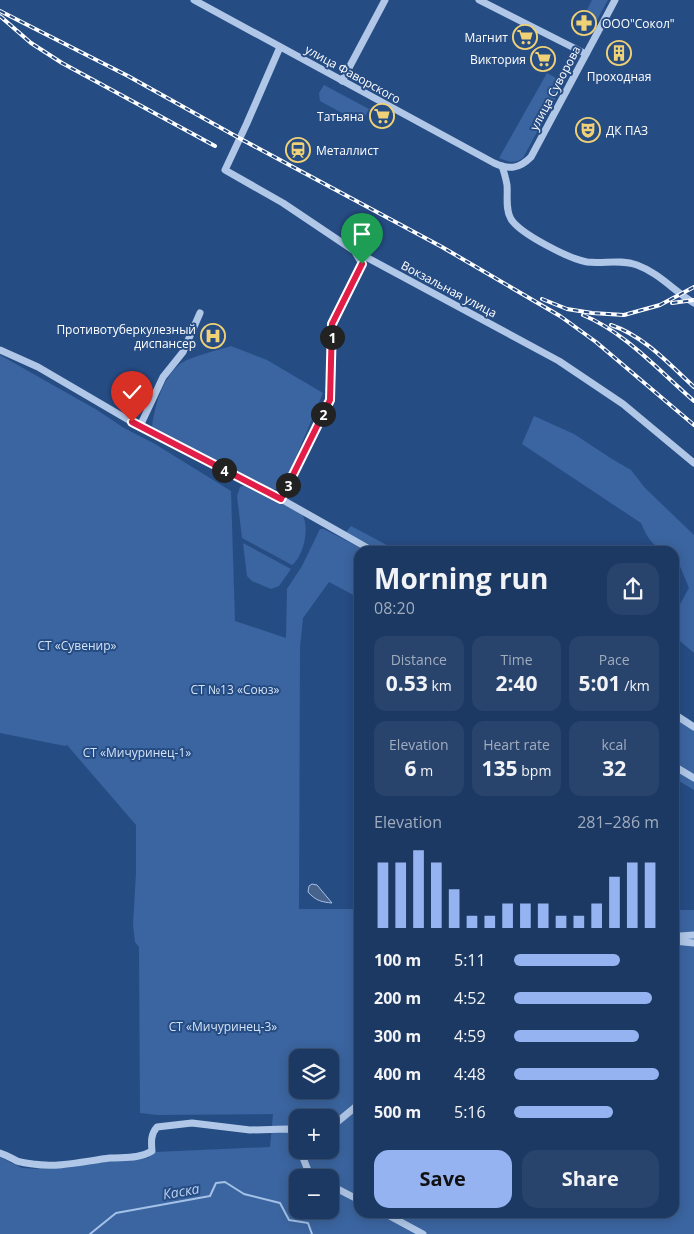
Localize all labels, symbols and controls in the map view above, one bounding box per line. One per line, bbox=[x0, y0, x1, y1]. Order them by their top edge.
pharmacy icon: ООО"Сокол" bbox=[571, 10, 597, 36]
place label: ООО"Сокол" bbox=[602, 15, 675, 32]
supermarket icon: Магнит bbox=[512, 24, 538, 50]
place label: Магнит bbox=[464, 29, 508, 46]
building icon: Проходная bbox=[606, 40, 632, 66]
street label: улица Фаворского bbox=[302, 41, 404, 107]
street label: улица Суворова bbox=[526, 43, 584, 133]
supermarket icon: Виктория bbox=[530, 46, 556, 72]
place label: Виктория bbox=[470, 51, 526, 68]
place label: Проходная bbox=[587, 68, 651, 85]
supermarket icon: Татьяна bbox=[369, 103, 395, 129]
place label: Татьяна bbox=[317, 108, 364, 125]
theatre icon: ДК ПАЗ bbox=[575, 117, 601, 143]
place label: ДК ПАЗ bbox=[606, 122, 648, 139]
station icon: Металлист bbox=[285, 137, 311, 163]
place label: Металлист bbox=[316, 142, 379, 159]
pin bbox=[341, 213, 383, 264]
icon: arrive bbox=[348, 220, 376, 248]
street label: Вокзальная улица bbox=[398, 257, 500, 321]
place label: Противотуберкулезный диспансер bbox=[56, 321, 196, 352]
hospital icon: Противотуберкулезный диспансер bbox=[200, 323, 226, 349]
pin: 1 bbox=[320, 324, 344, 350]
text: 1 bbox=[328, 328, 337, 347]
pin bbox=[111, 371, 153, 422]
icon: check bbox=[118, 378, 146, 406]
pin: 2 bbox=[310, 402, 336, 426]
text: 2 bbox=[319, 405, 328, 424]
pin: 4 bbox=[212, 458, 236, 482]
text: 4 bbox=[220, 461, 229, 480]
pin: 3 bbox=[276, 472, 300, 498]
text: 3 bbox=[284, 476, 293, 495]
text: Morning run bbox=[374, 559, 548, 597]
button: share bbox=[607, 563, 659, 615]
text: 08:20 bbox=[374, 597, 415, 619]
park label: СТ «Сувенир» bbox=[38, 637, 117, 654]
text: Distance bbox=[391, 650, 447, 669]
text: Time bbox=[500, 650, 533, 669]
text: Pace bbox=[599, 650, 630, 669]
text: 0.53 bbox=[386, 669, 428, 697]
text: 2:40 bbox=[495, 669, 538, 697]
text: 5:01 bbox=[579, 669, 621, 697]
text: km bbox=[428, 676, 452, 695]
text: /km bbox=[621, 676, 650, 695]
park label: СТ №13 «Союз» bbox=[191, 681, 279, 698]
text: Elevation bbox=[389, 735, 449, 754]
text: Heart rate bbox=[483, 735, 550, 754]
text: kcal bbox=[601, 735, 627, 754]
park label: СТ «Мичуринец-1» bbox=[83, 744, 191, 761]
text: 6 bbox=[405, 754, 417, 782]
text: 135 bbox=[482, 754, 518, 782]
text: 32 bbox=[602, 754, 626, 782]
text: m bbox=[417, 761, 433, 780]
text: bpm bbox=[518, 761, 551, 780]
text: Elevation bbox=[374, 811, 442, 833]
text: 281–286 m bbox=[577, 811, 659, 833]
text: 100 m bbox=[374, 949, 421, 971]
text: 5:11 bbox=[454, 949, 486, 971]
text: 200 m bbox=[374, 987, 421, 1009]
text: 4:52 bbox=[454, 987, 486, 1009]
park label: СТ «Мичуринец-3» bbox=[169, 1018, 277, 1035]
text: 300 m bbox=[374, 1025, 421, 1047]
text: 4:59 bbox=[454, 1025, 486, 1047]
map controls bbox=[289, 1049, 339, 1219]
button: layers bbox=[289, 1049, 339, 1099]
text: 400 m bbox=[374, 1063, 421, 1085]
text: 4:48 bbox=[454, 1063, 486, 1085]
text: 500 m bbox=[374, 1101, 421, 1123]
text: 5:16 bbox=[454, 1101, 486, 1123]
button: + bbox=[289, 1109, 339, 1159]
button: Save bbox=[374, 1150, 512, 1208]
button: Share bbox=[522, 1150, 659, 1208]
button: − bbox=[289, 1169, 339, 1219]
water label: Каска bbox=[161, 1178, 201, 1204]

